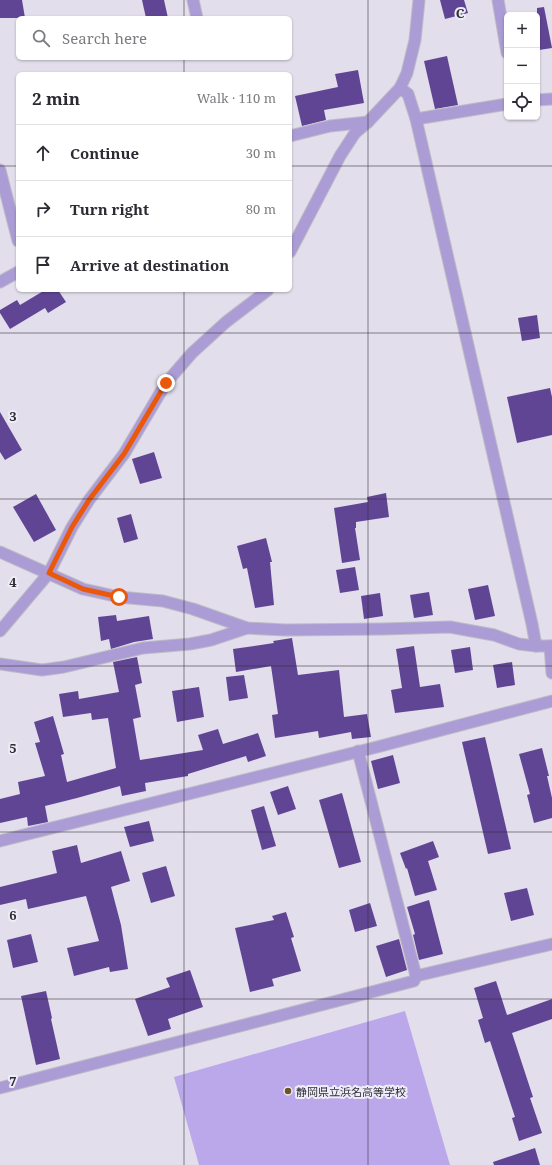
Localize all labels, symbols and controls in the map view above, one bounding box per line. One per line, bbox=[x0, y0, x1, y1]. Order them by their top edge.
text: C bbox=[456, 4, 465, 22]
map controls bbox=[504, 12, 540, 120]
button: + bbox=[504, 12, 540, 48]
search box bbox=[16, 16, 292, 60]
icon: search bbox=[30, 27, 52, 49]
text: Search here bbox=[62, 28, 147, 48]
button: − bbox=[504, 48, 540, 84]
button: locate bbox=[504, 84, 540, 120]
text: 2 min bbox=[32, 87, 80, 110]
text: Walk · 110 m bbox=[197, 89, 276, 107]
icon: ahead bbox=[32, 142, 54, 164]
text: Continue bbox=[70, 143, 139, 163]
text: 30 m bbox=[246, 144, 276, 162]
icon: right bbox=[32, 198, 54, 220]
text: Turn right bbox=[70, 199, 149, 219]
text: 80 m bbox=[246, 200, 276, 218]
icon: arrive bbox=[32, 254, 54, 276]
text: Arrive at destination bbox=[70, 255, 229, 275]
route end bbox=[157, 374, 175, 392]
text: 3 bbox=[9, 407, 17, 425]
text: 4 bbox=[9, 573, 17, 591]
route start bbox=[110, 588, 128, 606]
text: 5 bbox=[9, 739, 17, 757]
text: 6 bbox=[9, 906, 17, 924]
text: 7 bbox=[9, 1072, 17, 1090]
place label: 静岡県立浜名高等学校 bbox=[296, 1084, 406, 1099]
marker: 静岡県立浜名高等学校 bbox=[283, 1086, 293, 1096]

